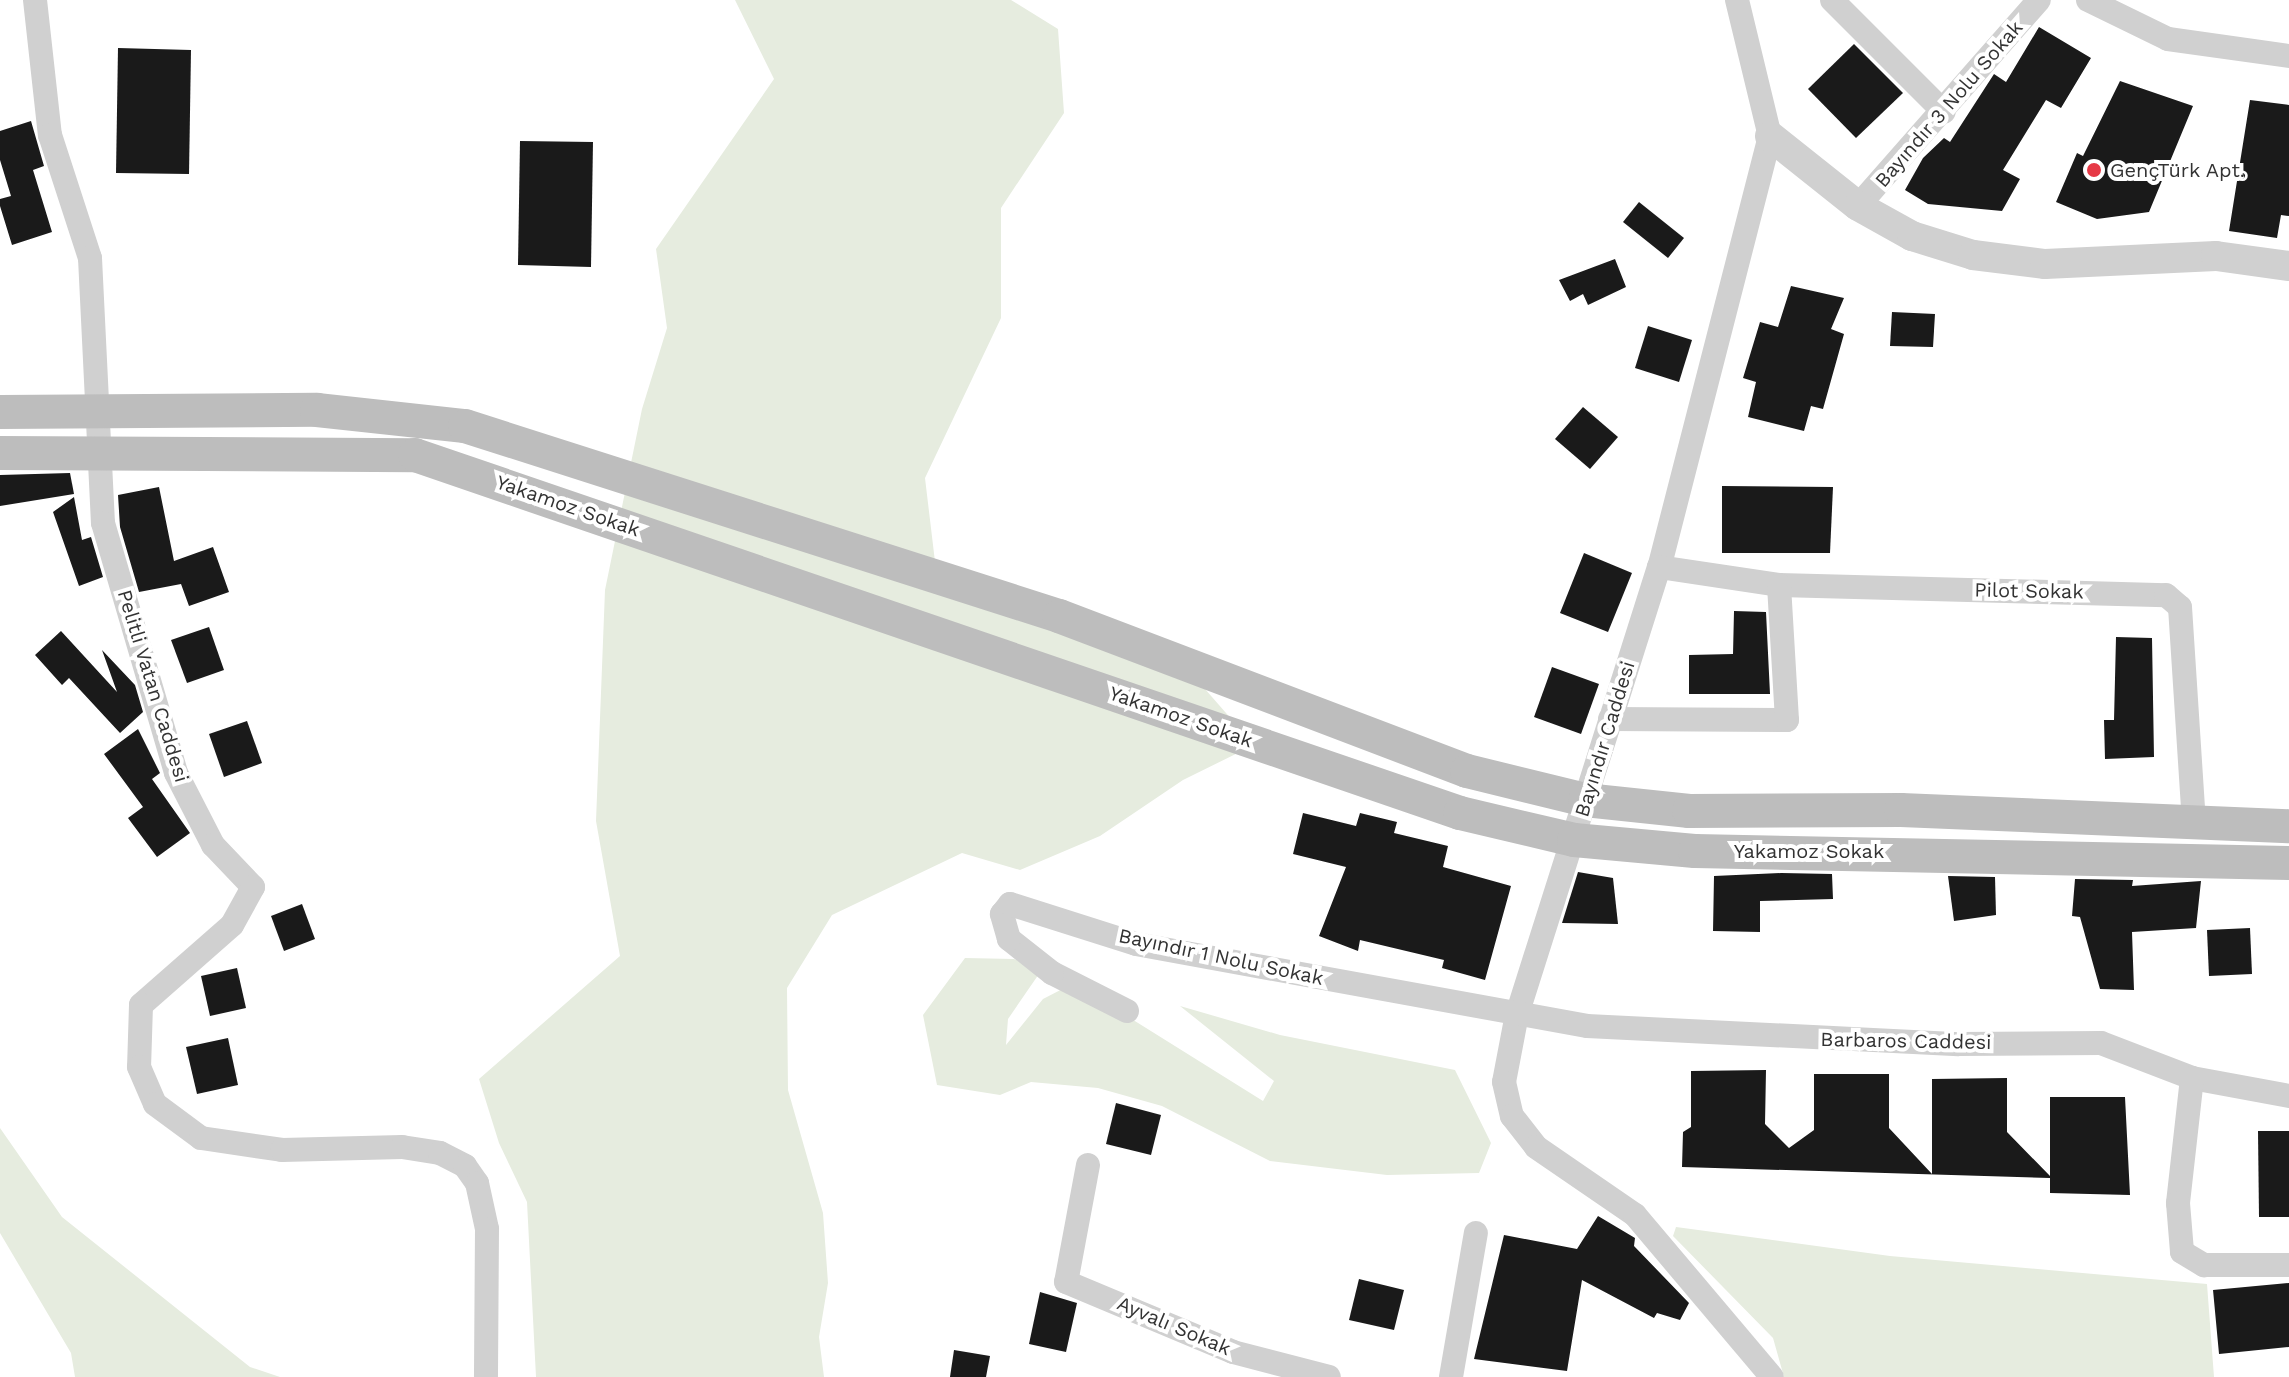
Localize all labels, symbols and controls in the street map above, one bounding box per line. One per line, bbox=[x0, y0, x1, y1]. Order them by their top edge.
street label: Bayındır 3 Nolu Sokak bbox=[1870, 16, 2028, 192]
place label: GençTürk Apt. bbox=[2110, 158, 2246, 182]
marker: GençTürk Apt. bbox=[2085, 161, 2103, 179]
street label: Yakamoz Sokak bbox=[493, 470, 643, 542]
street label: Pilot Sokak bbox=[1974, 578, 2084, 604]
street label: Pelitli Vatan Caddesi bbox=[112, 587, 194, 785]
street label: Bayındır Caddesi bbox=[1570, 658, 1640, 820]
street label: Yakamoz Sokak bbox=[1106, 681, 1256, 753]
street label: Yakamoz Sokak bbox=[1734, 839, 1884, 863]
street label: Bayındır 1 Nolu Sokak bbox=[1116, 923, 1326, 991]
street label: Barbaros Caddesi bbox=[1820, 1028, 1992, 1054]
street label: Ayvalı Sokak bbox=[1114, 1291, 1234, 1361]

